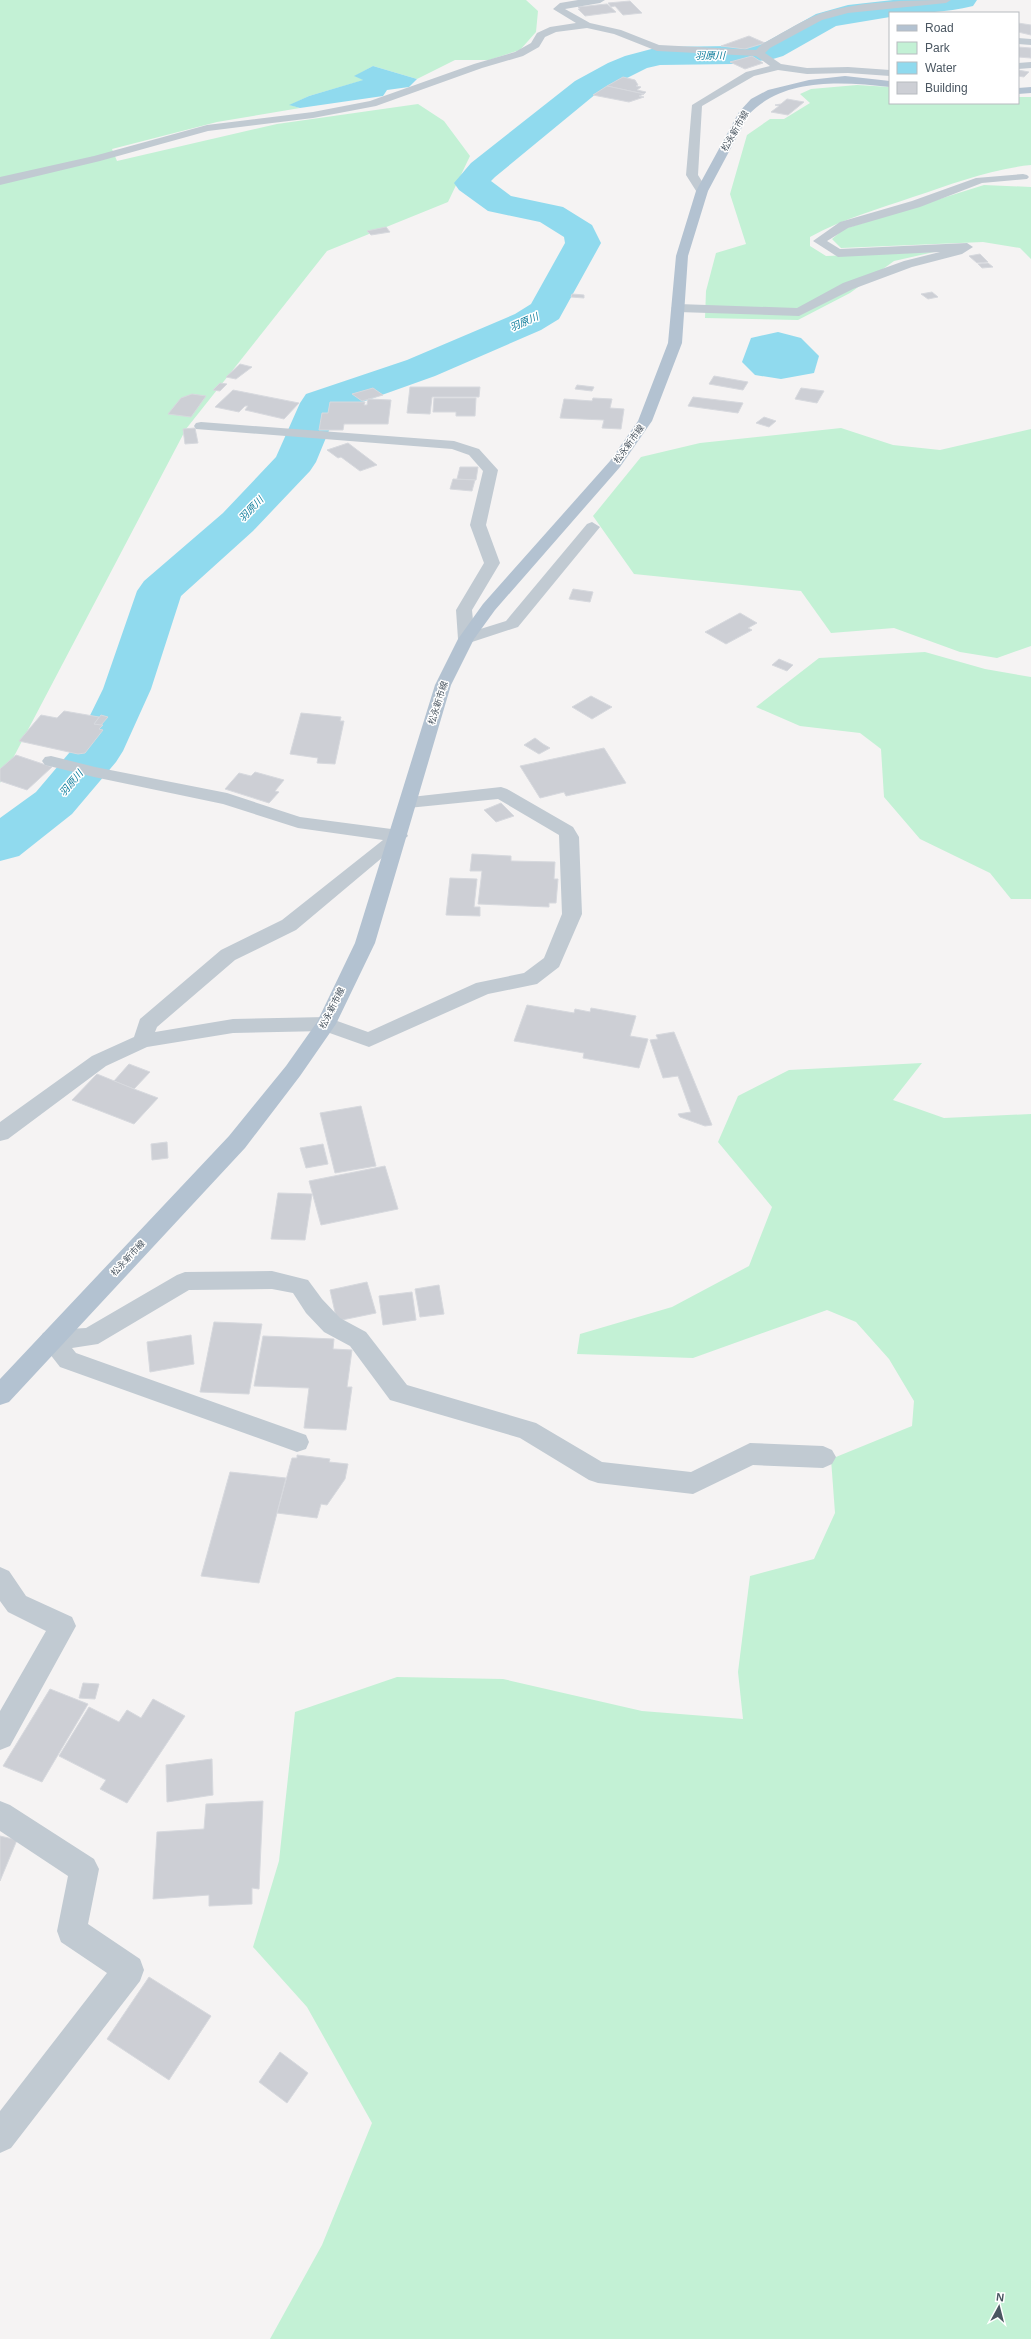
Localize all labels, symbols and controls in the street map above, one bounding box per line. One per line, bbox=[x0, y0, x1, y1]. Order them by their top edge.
legend bbox=[889, 12, 1019, 104]
text: Road bbox=[925, 21, 954, 35]
text: Park bbox=[925, 41, 951, 55]
water label: 羽原川 bbox=[695, 50, 726, 61]
text: Water bbox=[925, 61, 957, 75]
text: Building bbox=[925, 81, 968, 95]
street label: 松永新市線 bbox=[719, 108, 751, 153]
water label: 羽原川 bbox=[508, 310, 541, 333]
street label: 松永新市線 bbox=[612, 422, 647, 465]
water label: 羽原川 bbox=[237, 494, 266, 524]
street label: 松永新市線 bbox=[426, 679, 450, 726]
water label: 羽原川 bbox=[57, 767, 85, 798]
street label: 松永新市線 bbox=[317, 985, 347, 1030]
street label: 松永新市線 bbox=[109, 1237, 148, 1278]
north arrow bbox=[979, 2287, 1019, 2327]
text: N bbox=[996, 2291, 1005, 2304]

